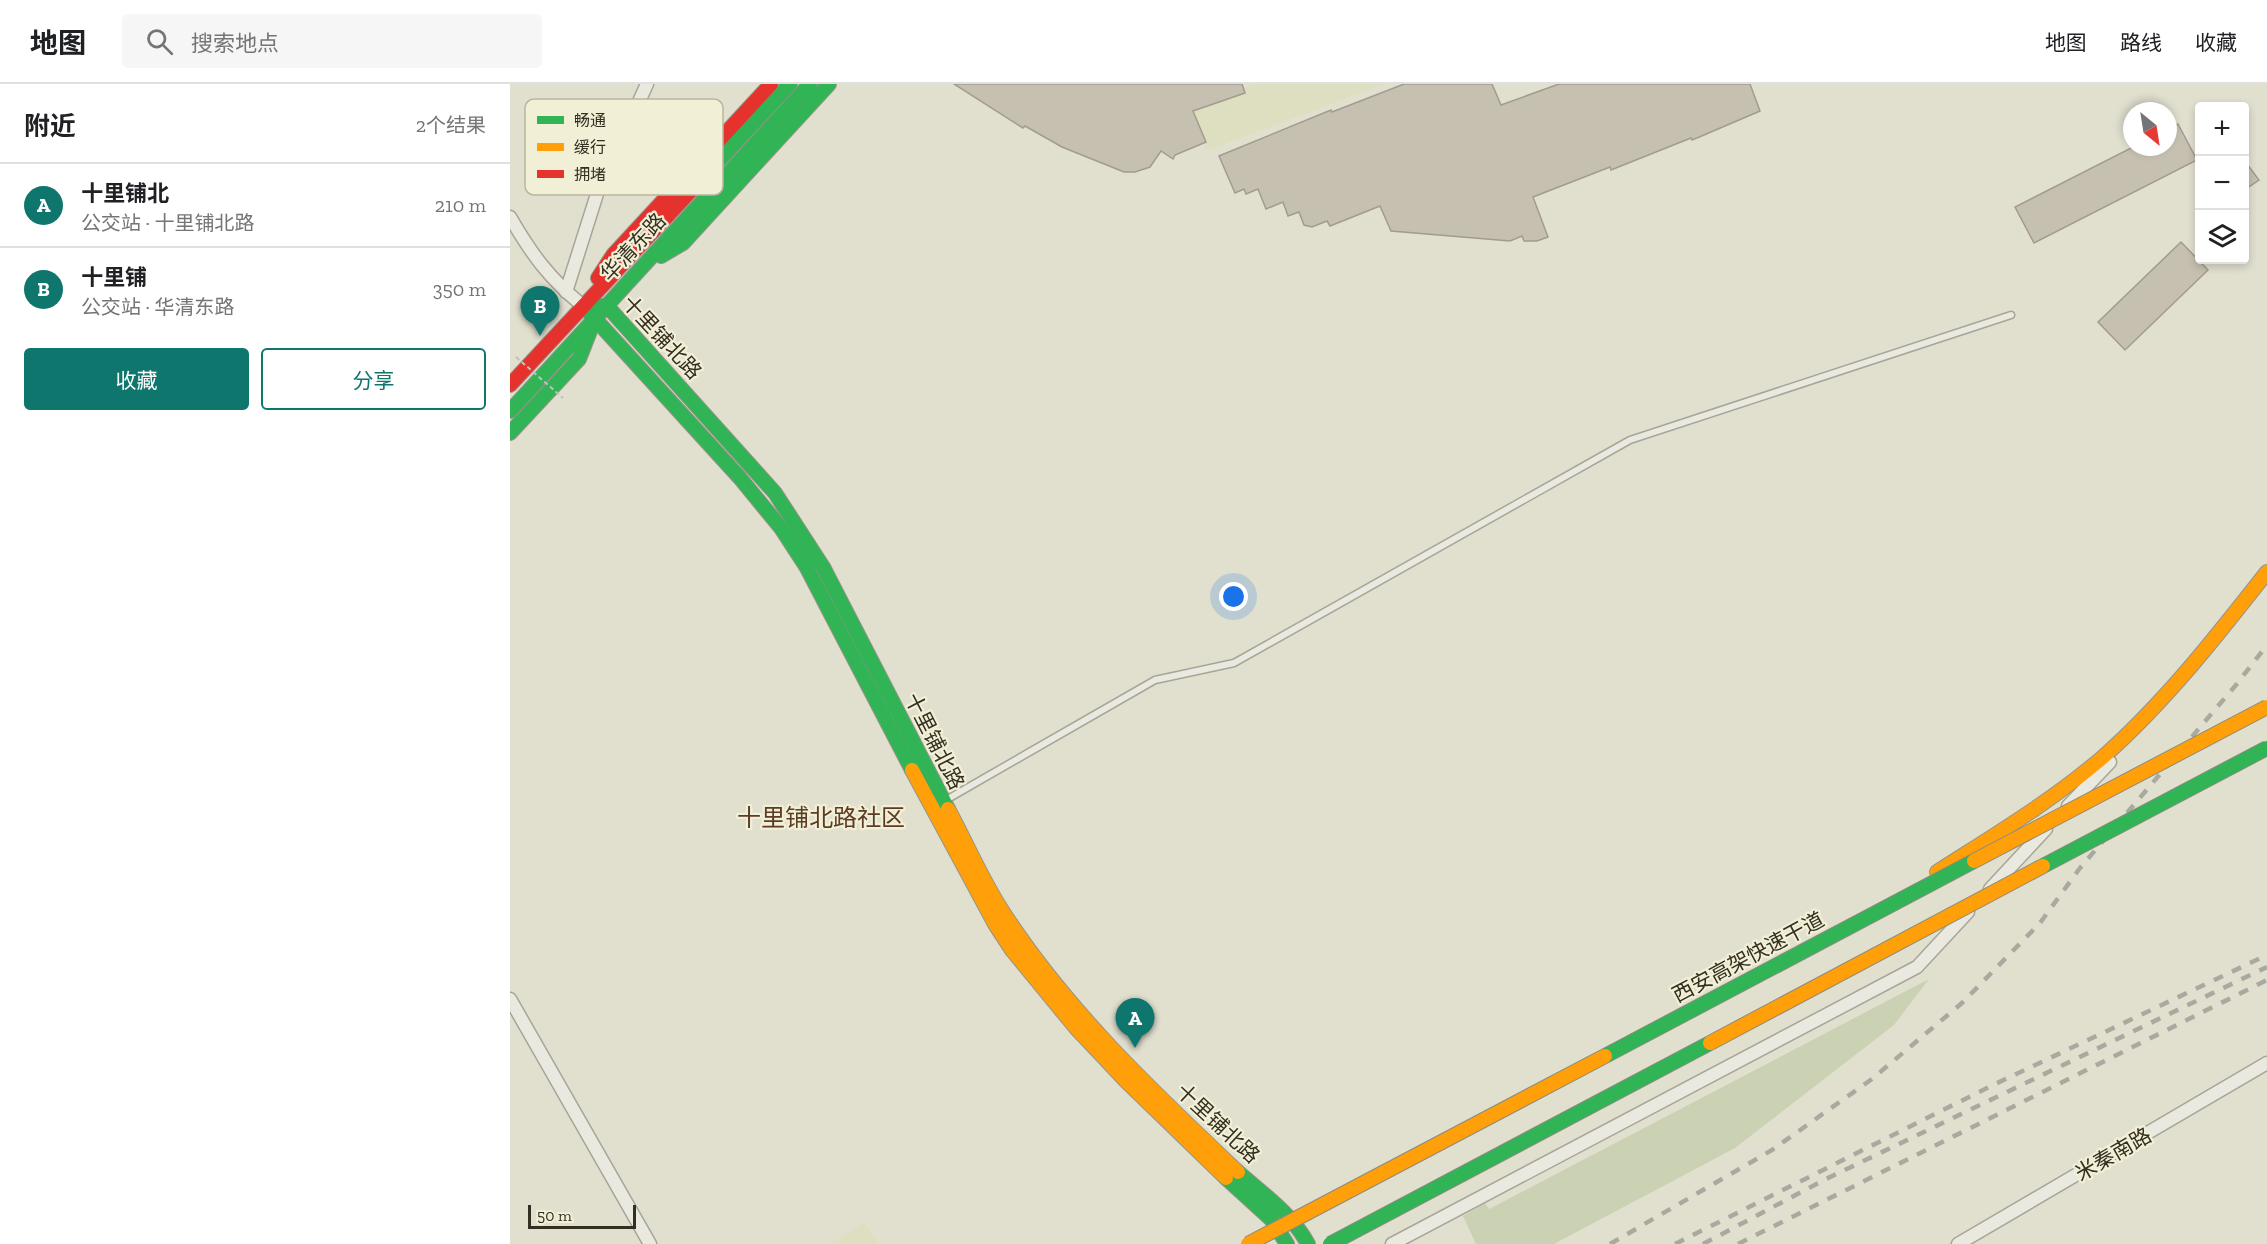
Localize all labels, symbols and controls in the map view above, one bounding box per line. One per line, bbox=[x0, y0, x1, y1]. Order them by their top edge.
search box bbox=[122, 14, 542, 68]
icon: search bbox=[143, 25, 176, 58]
text: 地图 bbox=[30, 27, 86, 60]
text: 搜索地点 bbox=[191, 30, 279, 57]
text: 地图 bbox=[2045, 30, 2087, 55]
text: 路线 bbox=[2120, 30, 2162, 55]
text: 收藏 bbox=[2195, 30, 2237, 55]
legend bbox=[525, 99, 723, 195]
north arrow bbox=[2123, 102, 2177, 156]
map controls bbox=[2195, 102, 2249, 264]
button: + bbox=[2195, 102, 2249, 156]
text: 附近 bbox=[24, 110, 76, 142]
text: 畅通 bbox=[574, 111, 606, 130]
text: 2个结果 bbox=[416, 113, 486, 137]
text: 缓行 bbox=[574, 138, 606, 157]
button: − bbox=[2195, 156, 2249, 210]
text: 拥堵 bbox=[574, 165, 606, 184]
text: 十里铺北 bbox=[81, 180, 169, 207]
text: A bbox=[37, 193, 50, 217]
text: 210 m bbox=[435, 193, 486, 217]
street label: 华清东路 bbox=[595, 208, 671, 286]
button: layers bbox=[2195, 210, 2249, 264]
text: 公交站 · 十里铺北路 bbox=[81, 211, 254, 235]
text: 十里铺 bbox=[81, 264, 147, 291]
text: B bbox=[37, 277, 50, 301]
text: 350 m bbox=[433, 277, 486, 301]
pin: B bbox=[520, 286, 560, 336]
street label: 十里铺北路 bbox=[617, 290, 707, 384]
text: 公交站 · 华清东路 bbox=[81, 295, 234, 319]
button: 收藏 bbox=[24, 348, 249, 410]
button: 分享 bbox=[261, 348, 486, 410]
your location bbox=[1219, 582, 1248, 611]
street label: 十里铺北路 bbox=[900, 689, 970, 793]
district label: 十里铺北路社区 bbox=[737, 803, 905, 832]
street label: 西安高架快速干道 bbox=[1668, 907, 1828, 1007]
pin: A bbox=[1116, 998, 1154, 1048]
street label: 十里铺北路 bbox=[1171, 1078, 1265, 1168]
street label: 米秦南路 bbox=[2070, 1122, 2156, 1186]
scale bar bbox=[528, 1202, 636, 1230]
text: 50 m bbox=[537, 1206, 572, 1225]

